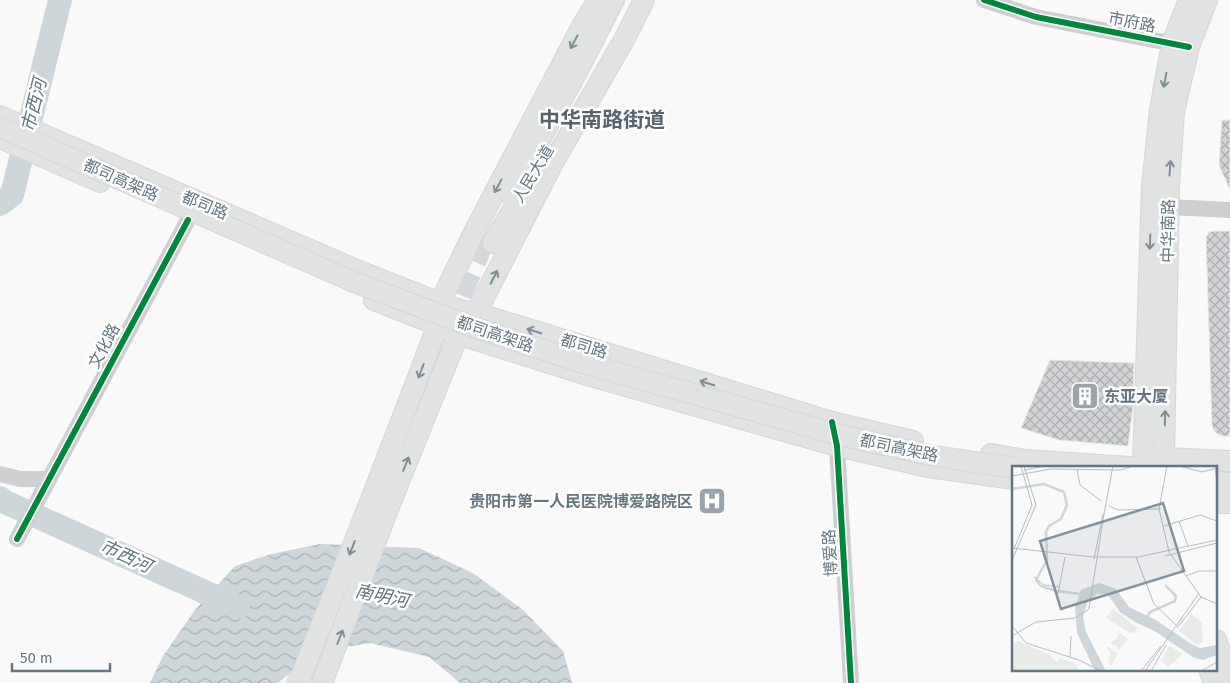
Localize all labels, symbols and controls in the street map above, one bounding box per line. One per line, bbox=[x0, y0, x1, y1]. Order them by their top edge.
street label: 市府路 bbox=[1107, 8, 1157, 36]
one-way arrow bbox=[569, 35, 579, 50]
one-way arrow bbox=[1160, 72, 1170, 88]
water label: 市西河 bbox=[17, 73, 52, 134]
district label: 中华南路街道 bbox=[539, 107, 665, 133]
street label: 人民大道 bbox=[508, 142, 558, 206]
street label: 都司高架路 bbox=[81, 155, 161, 205]
one-way arrow bbox=[1166, 161, 1175, 177]
one-way arrow bbox=[493, 178, 502, 193]
street label: 都司路 bbox=[179, 187, 231, 223]
street label: 中华南路 bbox=[1158, 199, 1178, 263]
one-way arrow bbox=[1146, 233, 1155, 249]
one-way arrow bbox=[489, 270, 499, 285]
street label: 都司高架路 bbox=[454, 312, 536, 356]
street label: 文化路 bbox=[84, 320, 124, 372]
one-way arrow bbox=[527, 325, 543, 335]
street label: 都司路 bbox=[558, 330, 610, 362]
one-way arrow bbox=[415, 363, 424, 378]
one-way arrow bbox=[699, 378, 715, 388]
building icon: 东亚大厦 bbox=[1070, 381, 1100, 411]
place label: 东亚大厦 bbox=[1104, 387, 1168, 406]
one-way arrow bbox=[1160, 411, 1169, 427]
street label: 都司高架路 bbox=[858, 430, 940, 466]
one-way arrow bbox=[402, 457, 412, 472]
inset map bbox=[1012, 466, 1218, 670]
hospital icon: 贵阳市第一人民医院博爱路院区 bbox=[697, 486, 727, 516]
place label: 贵阳市第一人民医院博爱路院区 bbox=[469, 492, 693, 511]
street label: 博爱路 bbox=[819, 529, 841, 577]
water label: 市西河 bbox=[97, 535, 158, 579]
one-way arrow bbox=[347, 540, 357, 555]
water label: 南明河 bbox=[353, 580, 414, 613]
one-way arrow bbox=[336, 630, 345, 645]
scale bar bbox=[12, 640, 110, 672]
text: 50 m bbox=[20, 649, 53, 667]

